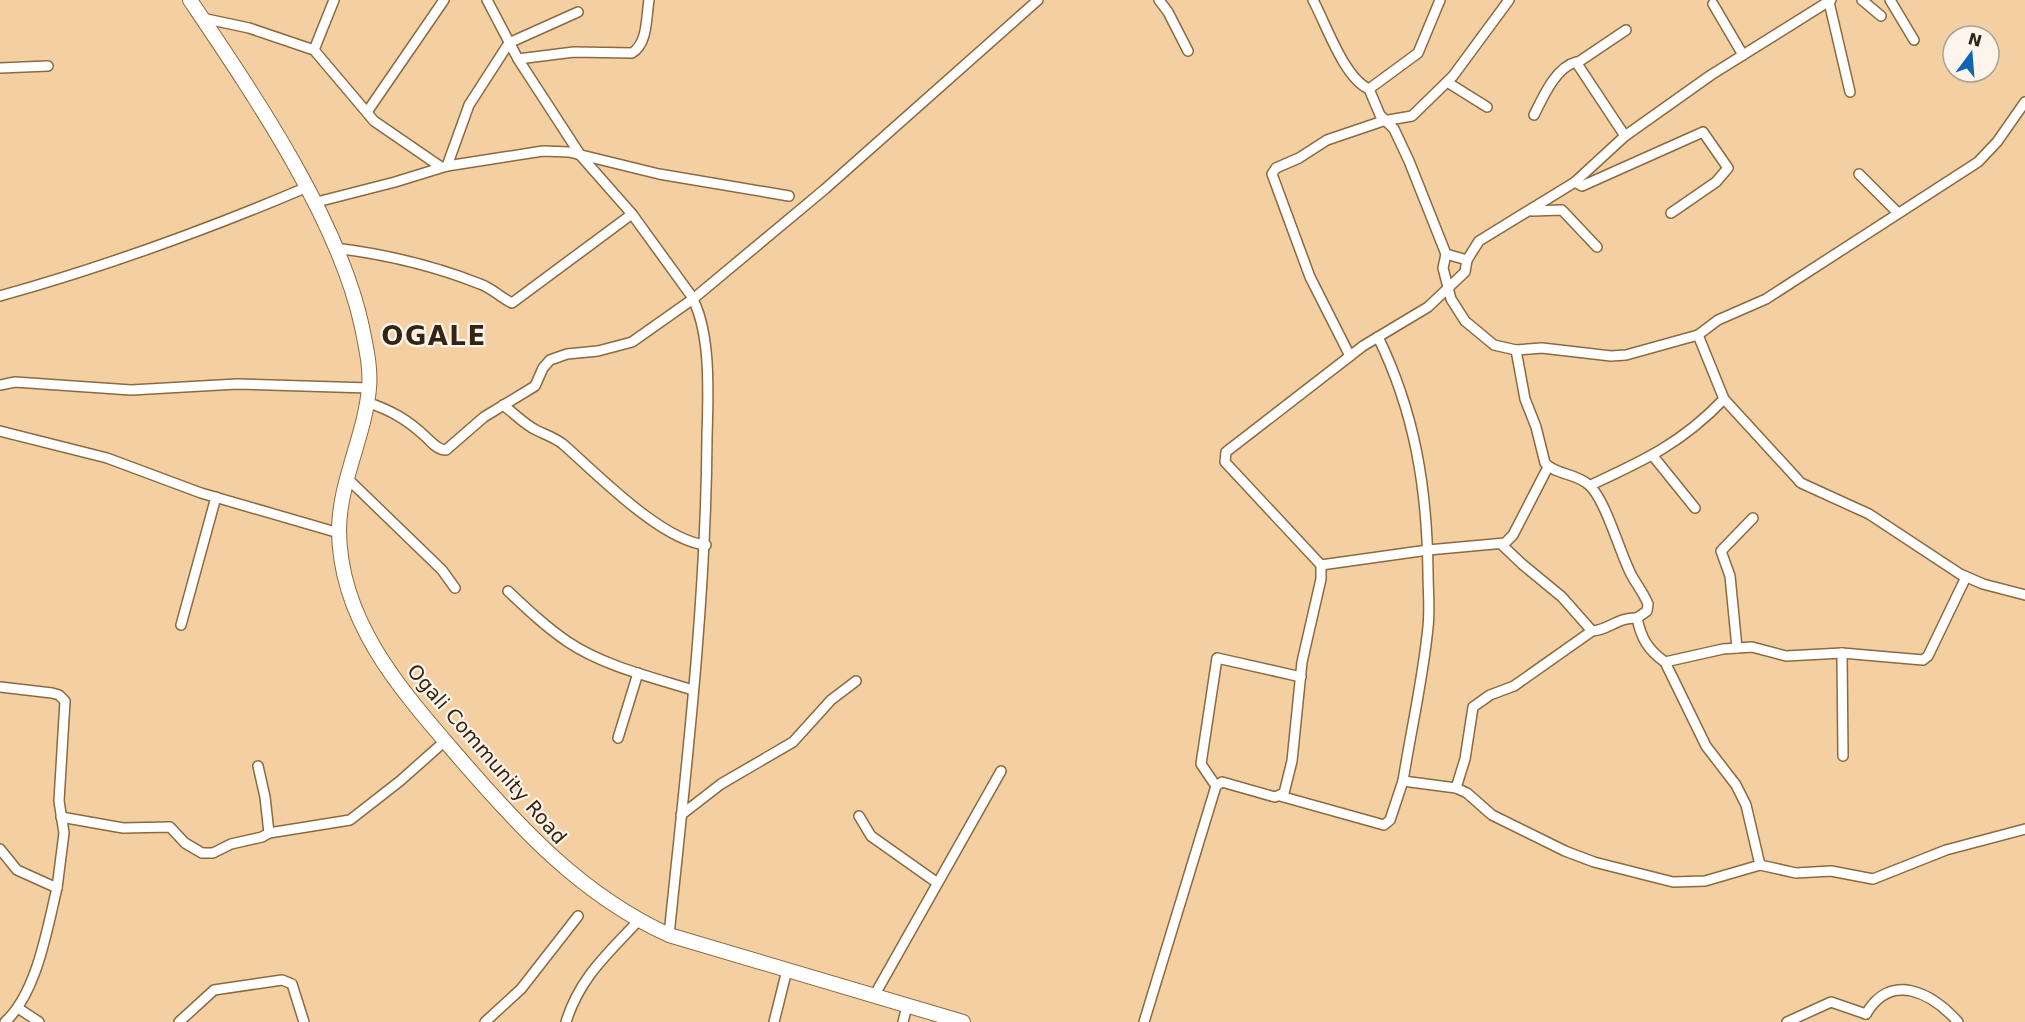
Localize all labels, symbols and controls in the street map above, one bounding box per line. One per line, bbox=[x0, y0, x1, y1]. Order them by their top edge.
north arrow bbox=[1941, 24, 2001, 84]
text: N bbox=[1966, 29, 1984, 51]
district label: OGALE bbox=[381, 321, 487, 351]
street label: Ogali Community Road bbox=[402, 659, 572, 849]

